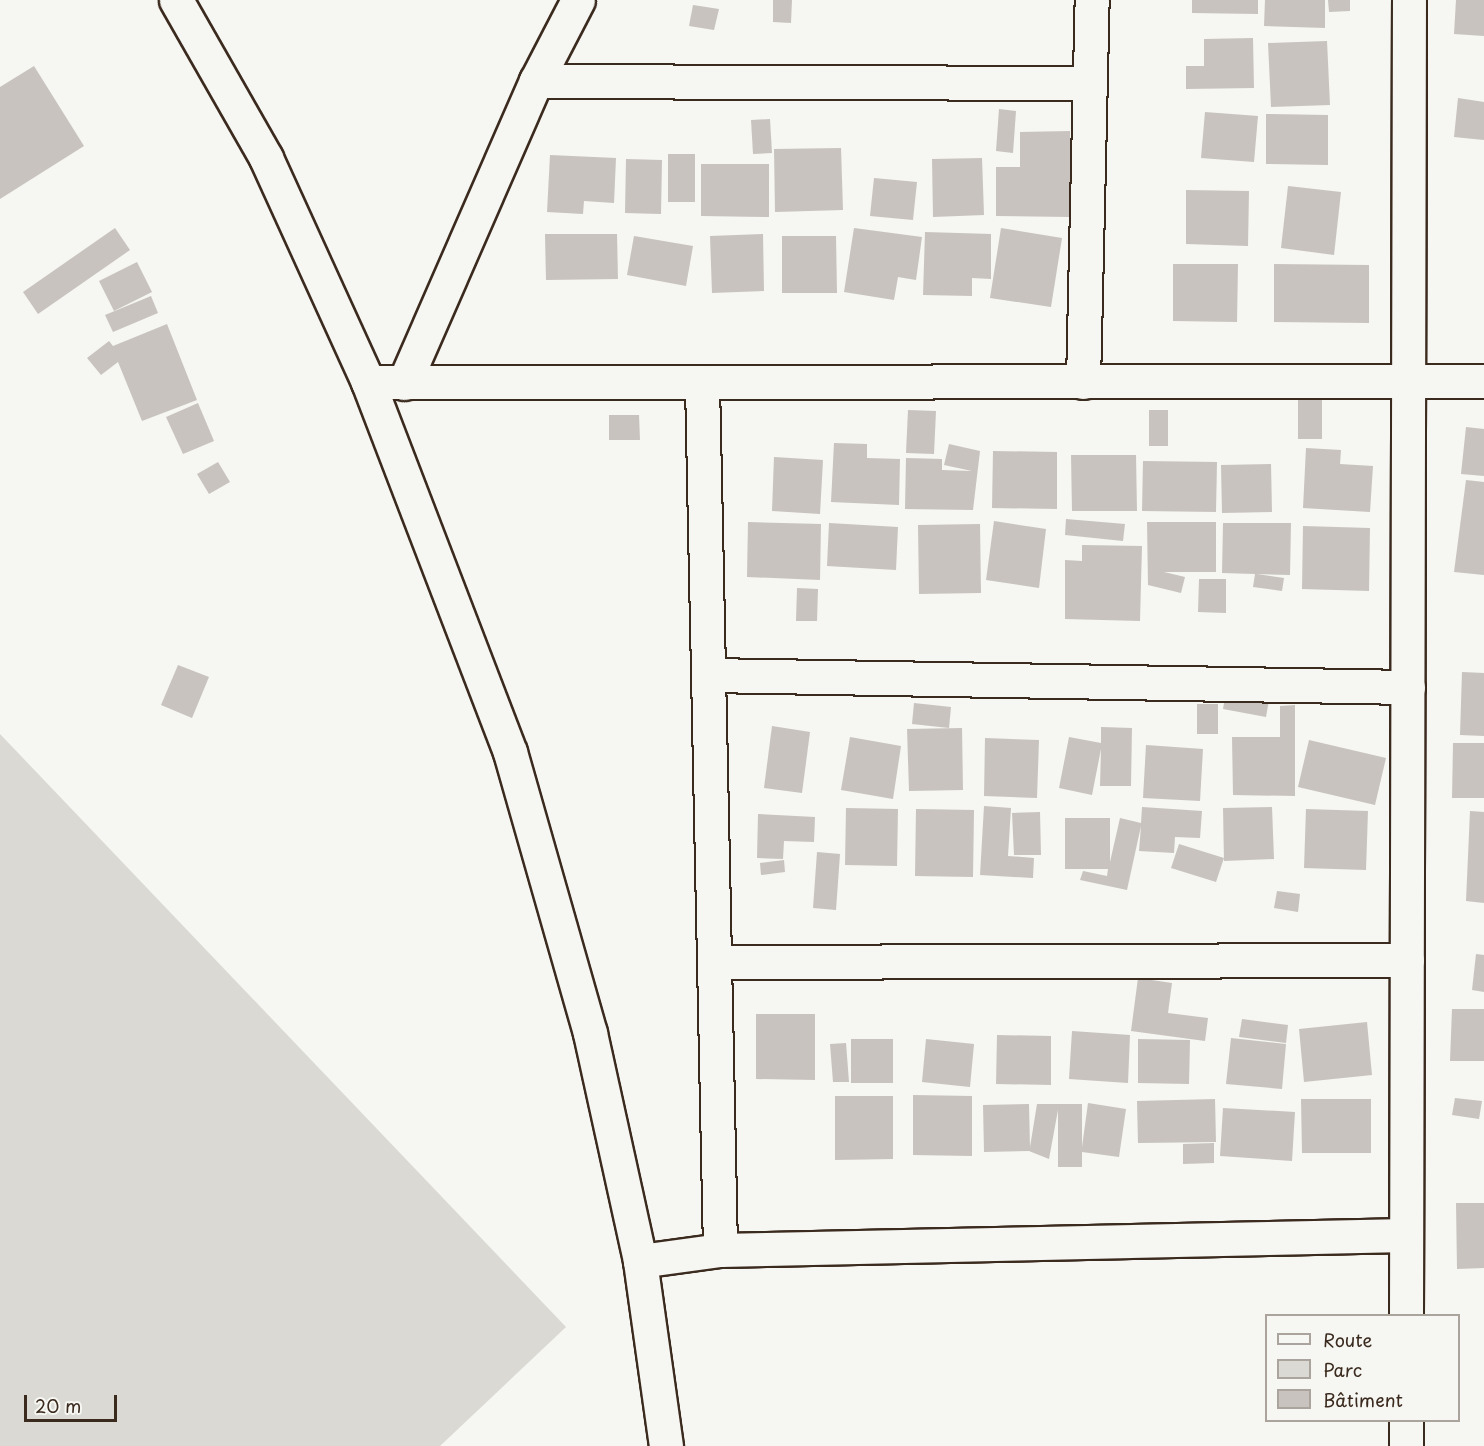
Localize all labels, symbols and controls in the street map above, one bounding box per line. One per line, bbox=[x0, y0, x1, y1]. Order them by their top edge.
legend bbox=[1265, 1314, 1460, 1422]
text: Route bbox=[1323, 1326, 1372, 1353]
text: Parc bbox=[1323, 1356, 1362, 1383]
scale bar bbox=[27, 1383, 120, 1421]
text: Bâtiment bbox=[1323, 1386, 1403, 1413]
text: 20 m bbox=[35, 1392, 81, 1419]

